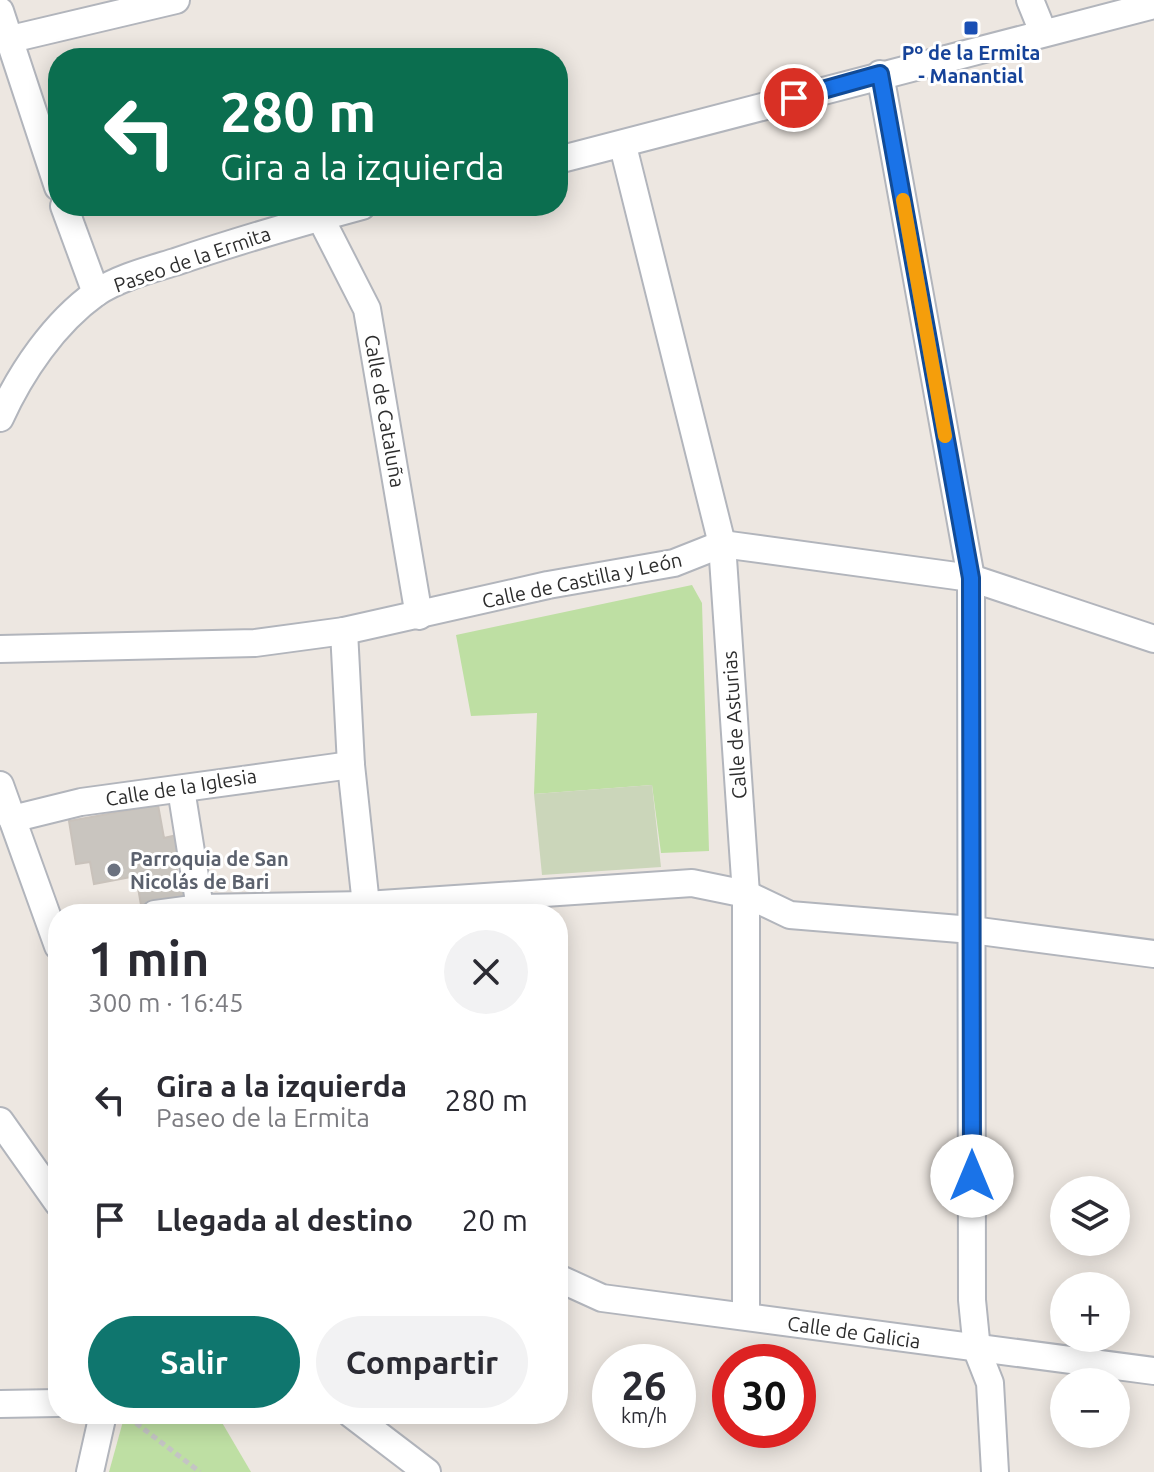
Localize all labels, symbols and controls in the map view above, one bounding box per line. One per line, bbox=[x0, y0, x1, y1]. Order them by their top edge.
marker: Pº de la Ermita - Manantial bbox=[962, 19, 980, 37]
place label: Pº de la Ermita - Manantial bbox=[902, 41, 1040, 87]
pin bbox=[760, 64, 828, 132]
icon: arrive bbox=[772, 76, 816, 120]
icon: left bbox=[88, 80, 192, 184]
text: 280 m bbox=[220, 80, 376, 143]
text: Gira a la izquierda bbox=[220, 146, 504, 187]
street label: Paseo de la Ermita bbox=[110, 221, 274, 297]
street label: Calle de Cataluña bbox=[360, 333, 410, 489]
street label: Calle de Castilla y León bbox=[480, 548, 684, 612]
street label: Calle de Asturias bbox=[717, 650, 751, 800]
street label: Calle de la Iglesia bbox=[104, 764, 258, 810]
place label: Parroquia de San Nicolás de Bari bbox=[130, 847, 289, 893]
marker: Parroquia de San Nicolás de Bari bbox=[105, 861, 123, 879]
button: close bbox=[444, 930, 528, 1014]
text: 1 min bbox=[88, 931, 209, 985]
text: 300 m · 16:45 bbox=[88, 988, 244, 1017]
text: Gira a la izquierda bbox=[156, 1069, 407, 1103]
icon: left bbox=[88, 1078, 132, 1122]
text: 280 m bbox=[444, 1083, 528, 1117]
text: Paseo de la Ermita bbox=[156, 1103, 370, 1132]
position arrow bbox=[930, 1134, 1014, 1218]
map controls bbox=[1050, 1176, 1130, 1448]
button: layers bbox=[1050, 1176, 1130, 1256]
icon: arrive bbox=[88, 1198, 132, 1242]
text: Llegada al destino bbox=[156, 1203, 413, 1237]
text: 20 m bbox=[461, 1203, 528, 1237]
button: + bbox=[1050, 1272, 1130, 1352]
street label: Calle de Galicia bbox=[786, 1311, 922, 1353]
button: Salir bbox=[88, 1316, 300, 1408]
button: Compartir bbox=[316, 1316, 528, 1408]
speed limit sign: 30 bbox=[712, 1344, 816, 1448]
text: 26 bbox=[621, 1363, 667, 1408]
button: − bbox=[1050, 1368, 1130, 1448]
text: km/h bbox=[621, 1404, 667, 1427]

